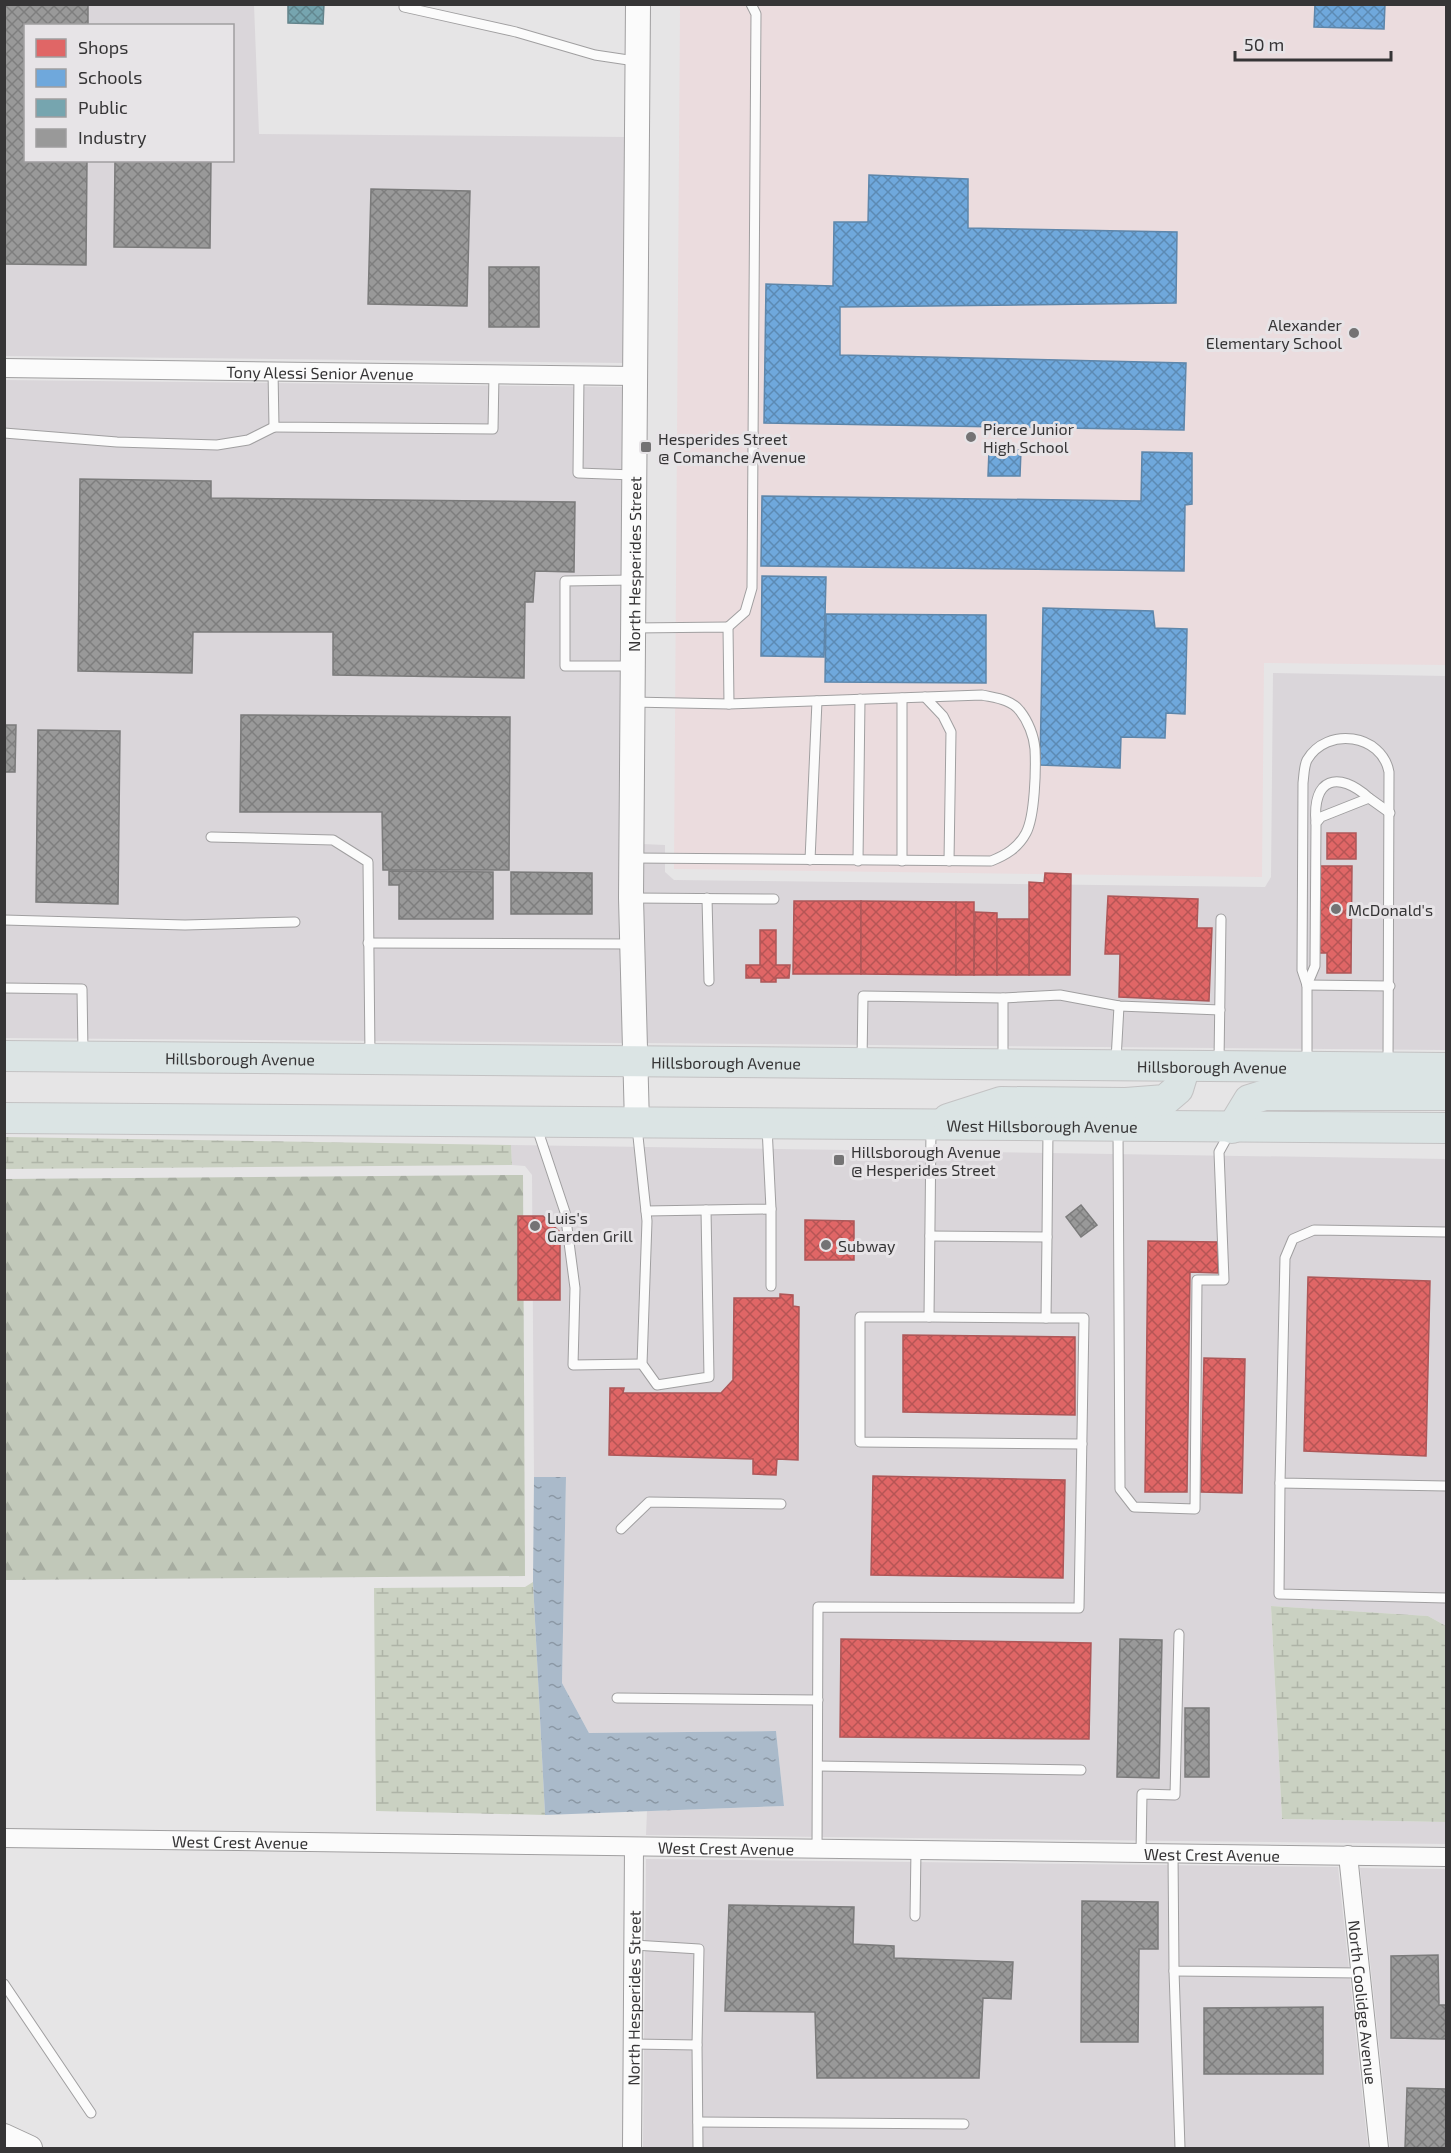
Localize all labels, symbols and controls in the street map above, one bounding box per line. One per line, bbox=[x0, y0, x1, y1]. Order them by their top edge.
legend bbox=[24, 24, 234, 162]
scale bar bbox=[1235, 24, 1391, 62]
text: 50 m bbox=[1244, 33, 1284, 55]
text: Shops bbox=[78, 36, 128, 58]
text: Schools bbox=[78, 66, 142, 88]
text: Public bbox=[78, 96, 128, 118]
text: Industry bbox=[78, 126, 147, 148]
place label: Alexander Elementary School bbox=[1206, 315, 1343, 352]
marker: Alexander Elementary School bbox=[1347, 326, 1361, 340]
street label: Tony Alessi Senior Avenue bbox=[226, 361, 414, 383]
place label: Pierce Junior High School bbox=[983, 419, 1075, 456]
place label: Hesperides Street @ Comanche Avenue bbox=[658, 429, 806, 466]
marker: Pierce Junior High School bbox=[964, 430, 978, 444]
marker: Hesperides Street @ Comanche Avenue bbox=[639, 440, 653, 454]
street label: North Hesperides Street bbox=[623, 476, 644, 652]
place label: McDonald's bbox=[1348, 900, 1433, 919]
marker: McDonald's bbox=[1329, 902, 1343, 916]
street label: Hillsborough Avenue bbox=[165, 1048, 315, 1068]
street label: Hillsborough Avenue bbox=[651, 1052, 801, 1072]
street label: Hillsborough Avenue bbox=[1137, 1056, 1287, 1076]
street label: West Hillsborough Avenue bbox=[946, 1115, 1138, 1135]
place label: Hillsborough Avenue @ Hesperides Street bbox=[851, 1142, 1001, 1179]
marker: Hillsborough Avenue @ Hesperides Street bbox=[832, 1153, 846, 1167]
place label: Luis's Garden Grill bbox=[547, 1208, 633, 1245]
marker: Luis's Garden Grill bbox=[528, 1219, 542, 1233]
place label: Subway bbox=[838, 1236, 896, 1255]
marker: Subway bbox=[819, 1238, 833, 1252]
street label: West Crest Avenue bbox=[172, 1831, 308, 1852]
street label: West Crest Avenue bbox=[658, 1837, 794, 1858]
street label: West Crest Avenue bbox=[1144, 1844, 1280, 1864]
street label: North Hesperides Street bbox=[623, 1910, 643, 2086]
street label: North Coolidge Avenue bbox=[1345, 1919, 1382, 2085]

